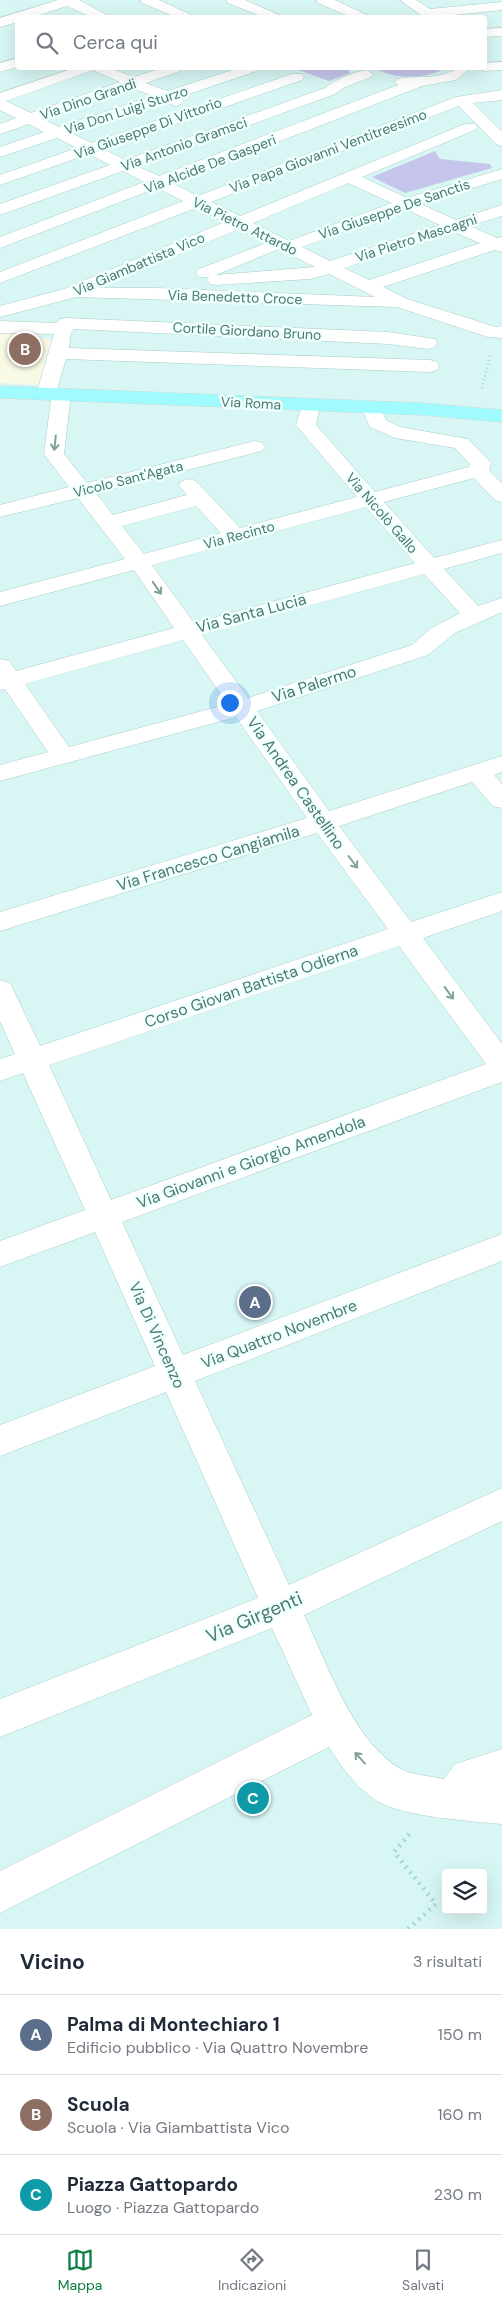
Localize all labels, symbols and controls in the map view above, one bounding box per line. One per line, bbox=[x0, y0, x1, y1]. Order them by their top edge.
search box bbox=[15, 15, 487, 70]
icon: search bbox=[33, 29, 61, 57]
text: Cerca qui bbox=[73, 30, 158, 55]
street label: Via Dino Grandi bbox=[37, 74, 139, 124]
street label: Via Don Luigi Sturzo bbox=[62, 82, 190, 138]
street label: Via Giuseppe Di Vittorio bbox=[72, 93, 224, 163]
street label: Via Papa Giovanni Ventitreesimo bbox=[227, 105, 429, 197]
street label: Via Antonio Gramsci bbox=[119, 113, 249, 175]
street label: Via Alcide De Gasperi bbox=[141, 130, 279, 198]
street label: Via Giuseppe De Sanctis bbox=[316, 175, 472, 243]
street label: Via Pietro Attardo bbox=[189, 193, 301, 259]
street label: Via Pietro Mascagni bbox=[353, 210, 479, 266]
street label: Via Giambattista Vico bbox=[70, 228, 208, 300]
street label: Via Benedetto Croce bbox=[167, 286, 303, 308]
street label: Cortile Giordano Bruno bbox=[172, 318, 322, 344]
pin: B bbox=[9, 330, 41, 368]
street label: Via Roma bbox=[220, 392, 282, 414]
one-way arrow bbox=[50, 434, 60, 450]
street label: Vicolo Sant'Agata bbox=[71, 457, 185, 501]
street label: Via Nicolò Gallo bbox=[342, 469, 422, 557]
street label: Via Recinto bbox=[201, 517, 277, 553]
one-way arrow bbox=[152, 581, 162, 595]
street label: Via Santa Lucia bbox=[194, 588, 308, 638]
street label: Via Palermo bbox=[269, 661, 359, 707]
your location bbox=[217, 690, 243, 716]
street label: Via Andrea Castellino bbox=[242, 712, 350, 854]
street label: Via Francesco Cangiamila bbox=[114, 820, 302, 896]
one-way arrow bbox=[347, 855, 358, 868]
street label: Corso Giovan Battista Odierna bbox=[141, 940, 361, 1032]
one-way arrow bbox=[444, 986, 455, 999]
street label: Via Giovanni e Giorgio Amendola bbox=[134, 1111, 368, 1213]
street label: Via Di Vincenzo bbox=[124, 1278, 190, 1392]
pin: A bbox=[239, 1283, 271, 1321]
street label: Via Quattro Novembre bbox=[198, 1295, 360, 1373]
street label: Via Girgenti bbox=[202, 1585, 306, 1649]
one-way arrow bbox=[355, 1752, 366, 1765]
pin: C bbox=[237, 1779, 269, 1817]
map controls bbox=[442, 1869, 487, 1914]
button: layers bbox=[442, 1869, 487, 1914]
text: Vicino bbox=[20, 1948, 85, 1976]
text: 3 risultati bbox=[413, 1951, 482, 1972]
text: Palma di Montechiaro 1 bbox=[67, 2012, 280, 2037]
text: A bbox=[30, 2024, 42, 2045]
text: 150 m bbox=[438, 2024, 482, 2045]
text: Edificio pubblico · Via Quattro Novembre bbox=[67, 2037, 368, 2058]
text: Scuola bbox=[67, 2092, 130, 2117]
text: B bbox=[31, 2104, 41, 2125]
text: 160 m bbox=[438, 2104, 482, 2125]
text: Scuola · Via Giambattista Vico bbox=[67, 2117, 289, 2138]
text: Piazza Gattopardo bbox=[67, 2172, 238, 2197]
text: C bbox=[30, 2184, 42, 2205]
text: 230 m bbox=[434, 2184, 482, 2205]
text: Luogo · Piazza Gattopardo bbox=[67, 2197, 259, 2218]
tab: Mappa bbox=[58, 2246, 102, 2294]
tab: Indicazioni bbox=[218, 2246, 286, 2294]
tab: Salvati bbox=[402, 2246, 444, 2294]

